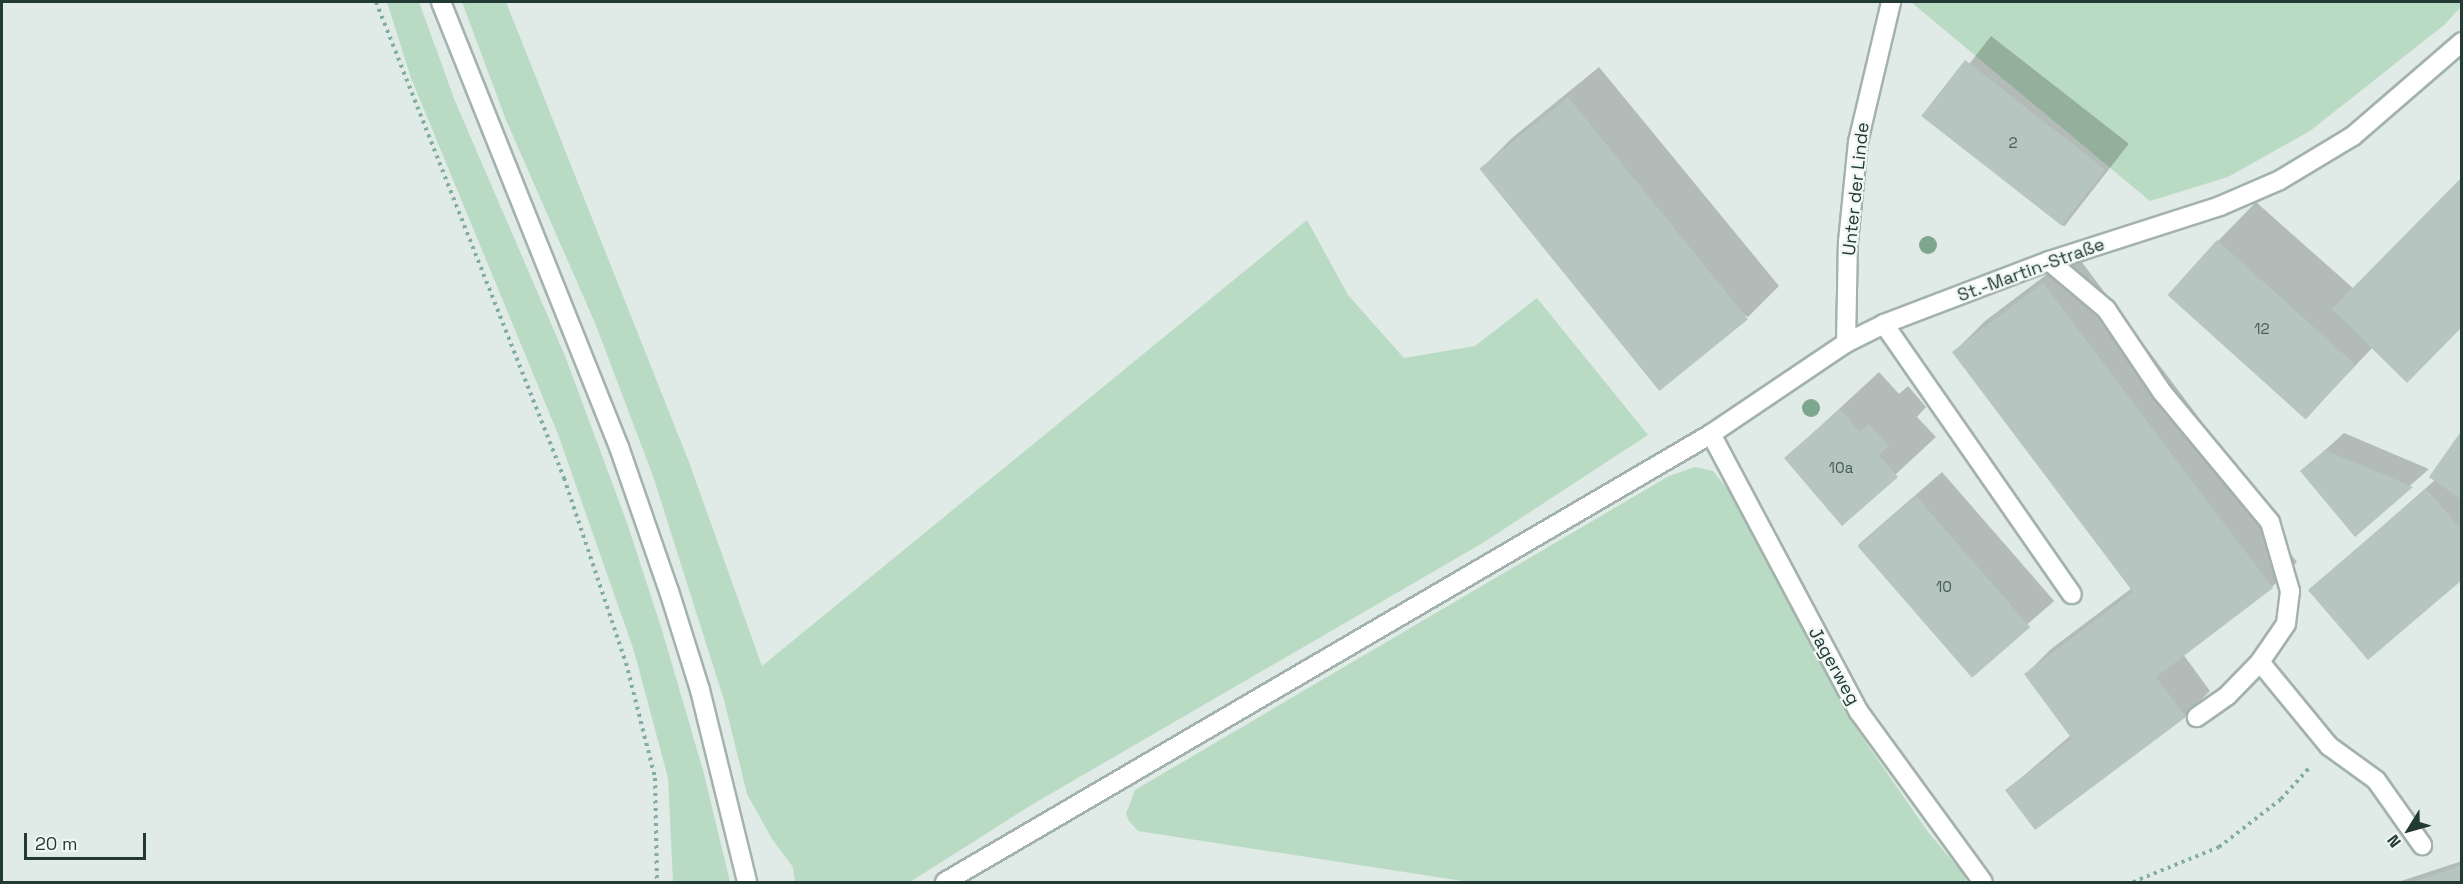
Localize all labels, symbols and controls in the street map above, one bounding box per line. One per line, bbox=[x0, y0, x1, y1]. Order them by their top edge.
street label: Unter der Linde bbox=[1838, 121, 1874, 257]
house number: 2 bbox=[2008, 134, 2018, 152]
street label: St.-Martin-Straße bbox=[1955, 233, 2107, 307]
house number: 12 bbox=[2254, 320, 2270, 338]
house number: 10a bbox=[1829, 459, 1853, 477]
house number: 10 bbox=[1936, 578, 1952, 596]
street label: Jagerweg bbox=[1804, 623, 1864, 709]
north arrow bbox=[2379, 800, 2439, 860]
scale bar bbox=[27, 821, 148, 859]
text: N bbox=[2383, 831, 2406, 852]
text: 20 m bbox=[35, 832, 78, 855]

